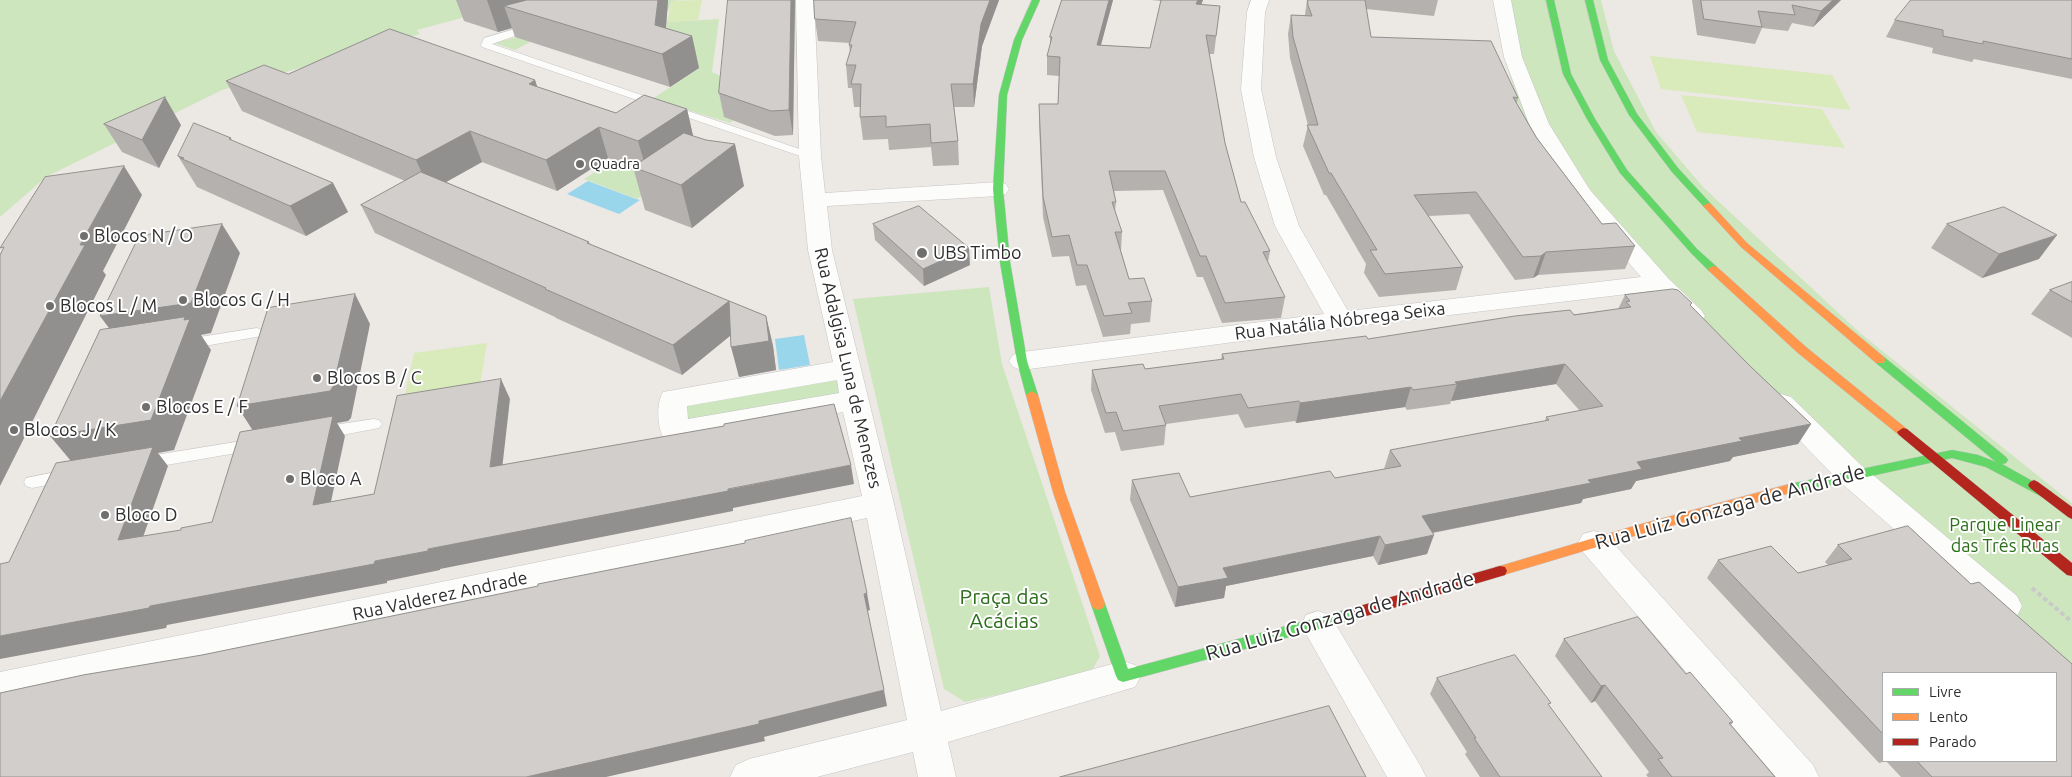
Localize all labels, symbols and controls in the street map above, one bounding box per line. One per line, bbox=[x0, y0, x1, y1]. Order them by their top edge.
place label: Quadra bbox=[590, 155, 640, 173]
marker: Quadra bbox=[574, 158, 586, 170]
place label: Blocos N / O bbox=[94, 225, 193, 247]
marker: Blocos N / O bbox=[78, 230, 90, 242]
place label: UBS Timbo bbox=[933, 242, 1022, 264]
street label: Rua Adalgisa Luna de Menezes bbox=[810, 246, 886, 490]
marker: UBS Timbo bbox=[915, 246, 929, 260]
place label: Blocos G / H bbox=[193, 289, 290, 311]
marker: Blocos G / H bbox=[177, 294, 189, 306]
place label: Blocos L / M bbox=[60, 295, 157, 317]
street label: Rua Natália Nóbrega Seixa bbox=[1233, 297, 1447, 345]
marker: Blocos L / M bbox=[44, 300, 56, 312]
place label: Blocos B / C bbox=[327, 367, 422, 389]
marker: Blocos B / C bbox=[311, 372, 323, 384]
place label: Blocos E / F bbox=[156, 396, 248, 418]
marker: Blocos E / F bbox=[140, 401, 152, 413]
place label: Blocos J / K bbox=[24, 419, 116, 441]
marker: Blocos J / K bbox=[8, 424, 20, 436]
street label: Rua Luiz Gonzaga de Andrade bbox=[1592, 459, 1868, 555]
place label: Bloco A bbox=[300, 468, 361, 490]
marker: Bloco A bbox=[284, 473, 296, 485]
place label: Bloco D bbox=[115, 504, 177, 526]
marker: Bloco D bbox=[99, 509, 111, 521]
park label: Parque Linear das Três Ruas bbox=[1949, 514, 2061, 556]
street label: Rua Luiz Gonzaga de Andrade bbox=[1203, 566, 1477, 666]
street label: Rua Valderez Andrade bbox=[350, 567, 530, 625]
park label: Praça das Acácias bbox=[960, 584, 1048, 634]
legend bbox=[1882, 672, 2057, 762]
text: Livre bbox=[1929, 683, 1962, 700]
text: Lento bbox=[1929, 708, 1968, 725]
text: Parado bbox=[1929, 733, 1976, 750]

